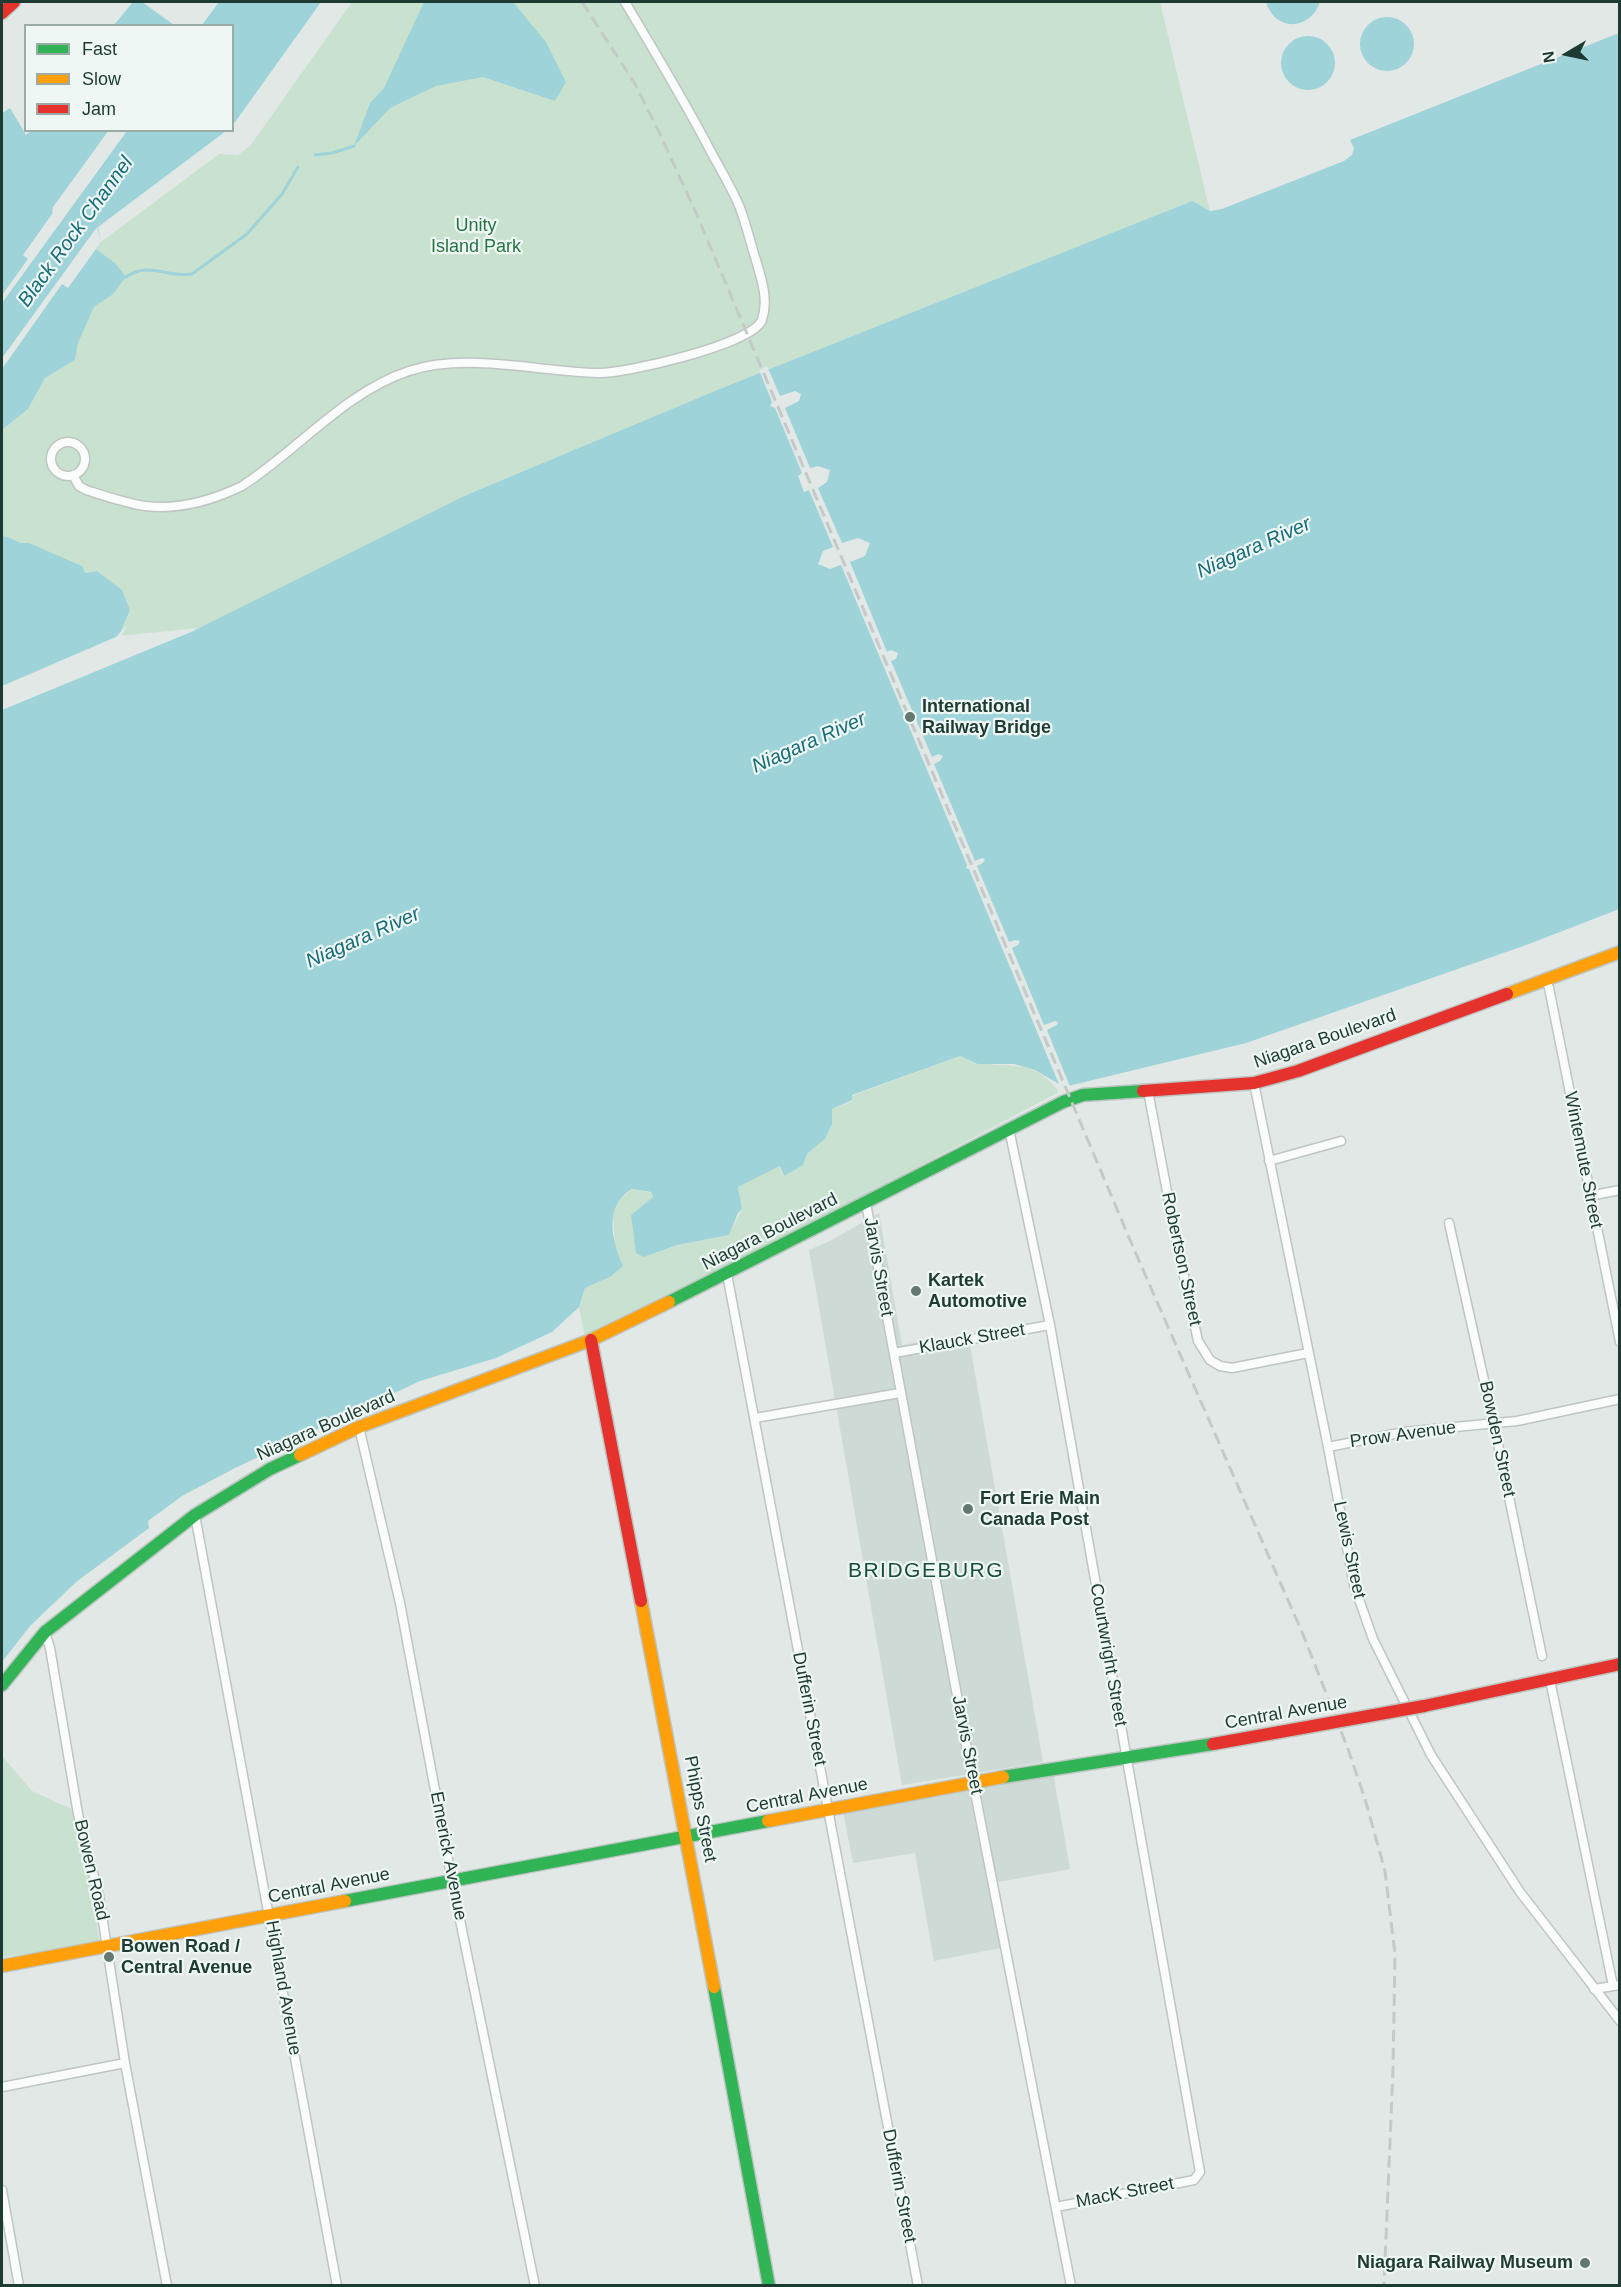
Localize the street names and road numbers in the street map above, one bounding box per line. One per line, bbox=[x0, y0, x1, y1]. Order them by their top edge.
street label: Niagara Boulevard bbox=[1251, 1005, 1399, 1073]
street label: Wintemute Street bbox=[1559, 1090, 1607, 1230]
street label: Niagara Boulevard bbox=[699, 1189, 841, 1275]
street label: Robertson Street bbox=[1156, 1190, 1206, 1328]
street label: Jarvis Street bbox=[859, 1216, 897, 1318]
street label: Klauck Street bbox=[917, 1319, 1027, 1359]
street label: Bowden Street bbox=[1474, 1379, 1520, 1499]
street label: Niagara Boulevard bbox=[254, 1386, 398, 1466]
street label: Prow Avenue bbox=[1349, 1417, 1457, 1453]
street label: Lewis Street bbox=[1328, 1499, 1370, 1601]
street label: Courtwright Street bbox=[1085, 1582, 1131, 1728]
street label: Dufferin Street bbox=[787, 1650, 831, 1768]
street label: Central Avenue bbox=[1223, 1692, 1349, 1734]
street label: Jarvis Street bbox=[947, 1694, 987, 1796]
street label: Phipps Street bbox=[679, 1754, 721, 1864]
street label: Central Avenue bbox=[744, 1774, 870, 1818]
street label: Emerick Avenue bbox=[425, 1790, 471, 1922]
street label: Bowen Road bbox=[69, 1817, 113, 1923]
street label: Central Avenue bbox=[266, 1864, 392, 1908]
street label: Highland Avenue bbox=[260, 1919, 306, 2057]
street label: Dufferin Street bbox=[877, 2127, 921, 2245]
street label: MacK Street bbox=[1074, 2173, 1176, 2213]

